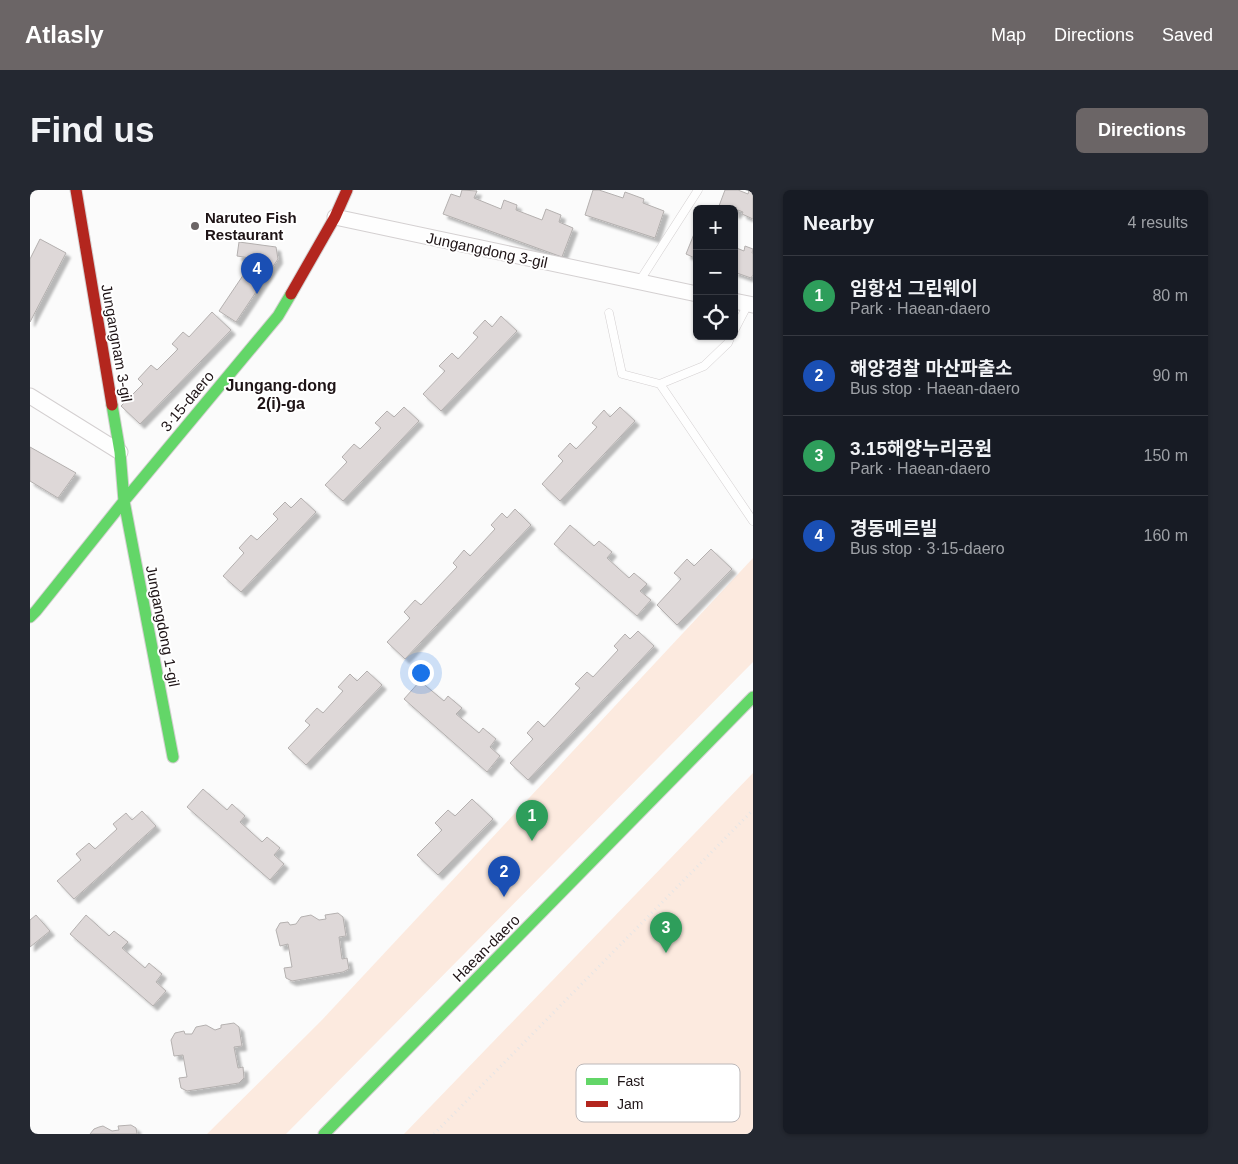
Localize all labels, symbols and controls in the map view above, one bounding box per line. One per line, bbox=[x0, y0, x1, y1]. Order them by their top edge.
text: Atlasly bbox=[25, 21, 104, 48]
text: Map bbox=[991, 25, 1026, 45]
text: Directions bbox=[1054, 25, 1134, 45]
text: Saved bbox=[1162, 25, 1213, 45]
button: Directions bbox=[1076, 108, 1208, 153]
text: Find us bbox=[30, 110, 154, 149]
map controls bbox=[693, 205, 738, 340]
button: + bbox=[693, 205, 738, 250]
place label: Naruteo Fish Restaurant bbox=[205, 209, 297, 243]
text: Nearby bbox=[803, 211, 874, 234]
text: 4 results bbox=[1128, 214, 1188, 231]
marker: Naruteo Fish Restaurant bbox=[189, 220, 201, 232]
street label: Jungangdong 3-gil bbox=[425, 229, 549, 271]
button: − bbox=[693, 250, 738, 295]
pin: 4 bbox=[241, 253, 273, 294]
text: 임항선 그린웨이 bbox=[850, 278, 978, 299]
street label: Jungangnam 3-gil bbox=[98, 283, 136, 403]
text: 1 bbox=[815, 287, 823, 304]
text: 80 m bbox=[1152, 287, 1188, 304]
button: locate bbox=[693, 295, 738, 340]
text: Park · Haean-daero bbox=[850, 300, 991, 317]
text: 해양경찰 마산파출소 bbox=[850, 358, 1013, 379]
street label: 3·15-daero bbox=[157, 367, 217, 435]
text: 2 bbox=[815, 367, 823, 384]
text: 90 m bbox=[1152, 367, 1188, 384]
district label: Jungang-dong 2(i)-ga bbox=[225, 377, 337, 412]
text: Bus stop · Haean-daero bbox=[850, 380, 1020, 397]
text: 3.15해양누리공원 bbox=[850, 438, 992, 459]
text: 3 bbox=[815, 447, 823, 464]
text: 150 m bbox=[1144, 447, 1188, 464]
text: Park · Haean-daero bbox=[850, 460, 991, 477]
text: 경동메르빌 bbox=[850, 518, 937, 539]
text: 4 bbox=[815, 527, 823, 544]
text: 160 m bbox=[1144, 527, 1188, 544]
text: Bus stop · 3·15-daero bbox=[850, 540, 1005, 557]
street label: Jungangdong 1-gil bbox=[143, 564, 183, 688]
your location bbox=[408, 660, 434, 686]
pin: 1 bbox=[516, 800, 548, 841]
pin: 2 bbox=[488, 856, 520, 897]
street label: Haean-daero bbox=[449, 911, 523, 985]
pin: 3 bbox=[650, 912, 682, 953]
legend bbox=[576, 1064, 740, 1122]
text: Fast bbox=[617, 1073, 644, 1089]
text: Jam bbox=[617, 1096, 643, 1112]

